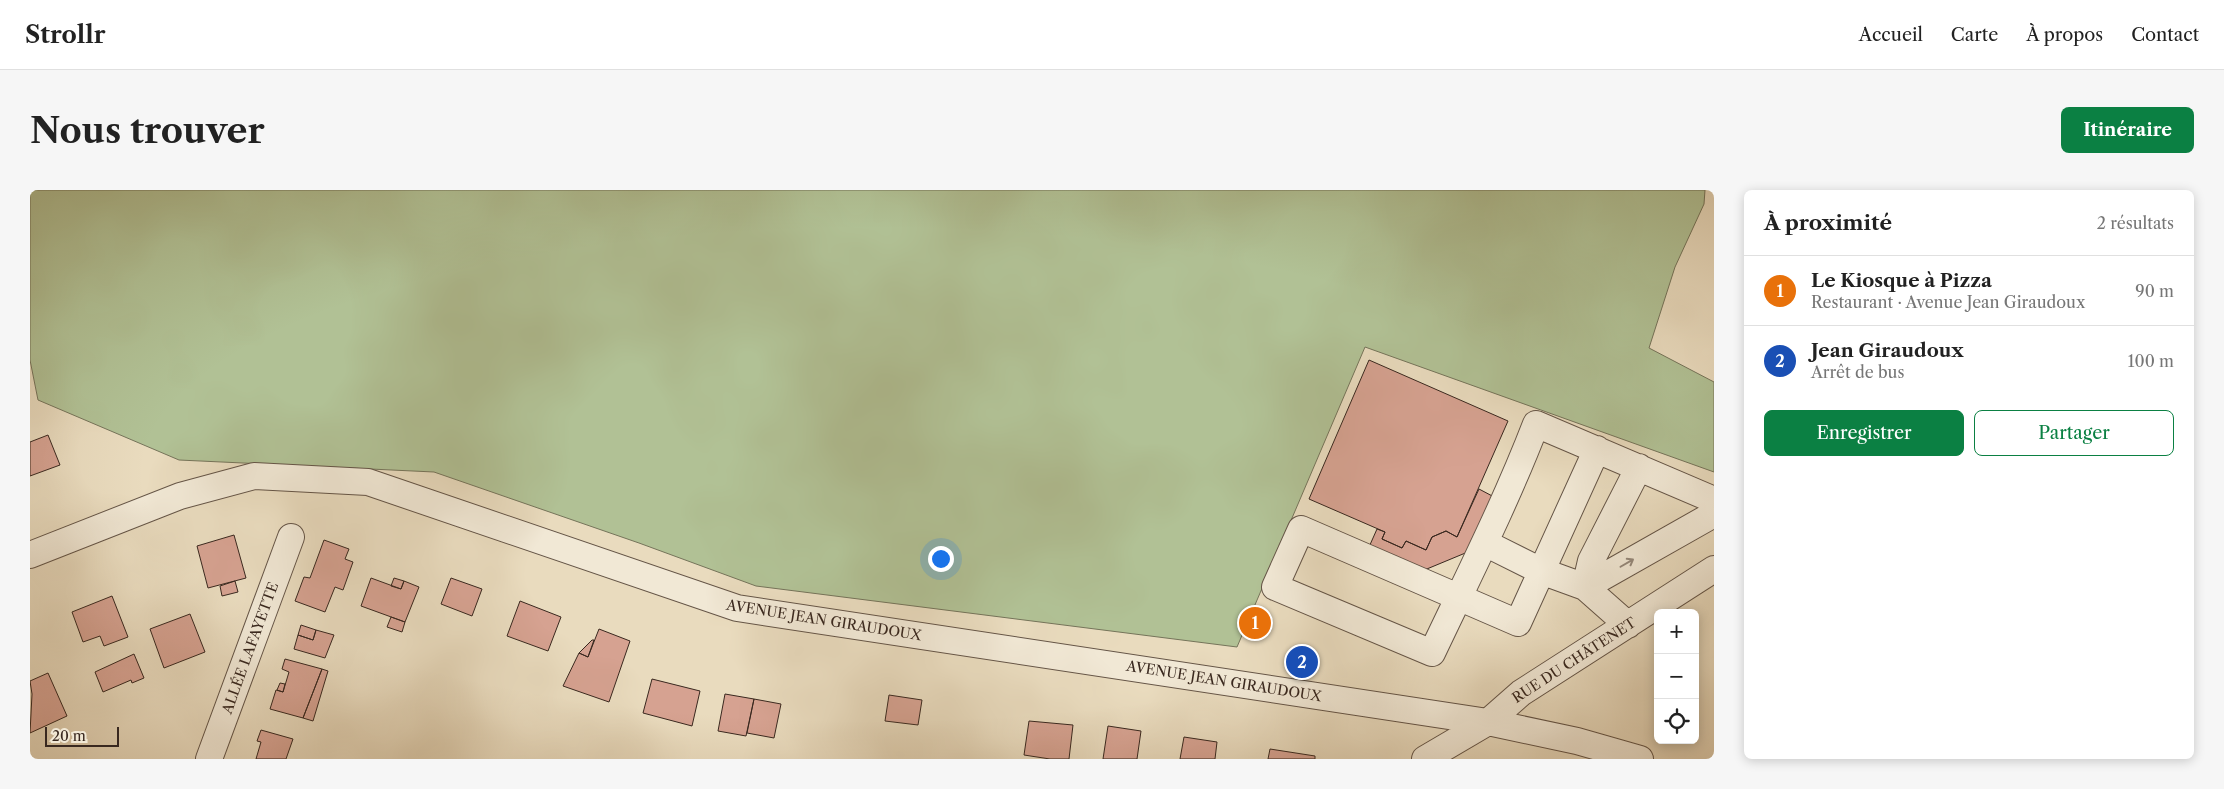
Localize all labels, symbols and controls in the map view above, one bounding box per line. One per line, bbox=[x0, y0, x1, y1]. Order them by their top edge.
text: Strollr bbox=[25, 20, 105, 49]
text: Accueil bbox=[1859, 24, 1923, 46]
text: Carte bbox=[1951, 24, 1998, 46]
text: À propos bbox=[2026, 24, 2103, 46]
text: Contact bbox=[2131, 24, 2199, 46]
button: Itinéraire bbox=[2061, 107, 2194, 153]
text: Nous trouver bbox=[30, 109, 265, 152]
text: À proximité bbox=[1764, 210, 1892, 235]
text: 2 résultats bbox=[2097, 213, 2174, 233]
text: Le Kiosque à Pizza bbox=[1811, 269, 1992, 292]
text: 1 bbox=[1776, 281, 1784, 301]
text: 90 m bbox=[2135, 281, 2174, 301]
text: Restaurant · Avenue Jean Giraudoux bbox=[1811, 292, 2085, 312]
text: Jean Giraudoux bbox=[1811, 339, 1964, 362]
text: 2 bbox=[1775, 351, 1785, 371]
text: 100 m bbox=[2128, 351, 2174, 371]
text: Arrêt de bus bbox=[1811, 362, 1904, 382]
button: Enregistrer bbox=[1764, 410, 1964, 456]
button: Partager bbox=[1974, 410, 2174, 456]
your location bbox=[928, 546, 954, 572]
one-way arrow bbox=[1620, 558, 1635, 568]
street label: ALLÉE LAFAYETTE bbox=[217, 580, 282, 717]
street label: AVENUE JEAN GIRAUDOUX bbox=[724, 596, 924, 644]
pin: 1 bbox=[1239, 604, 1271, 642]
map controls bbox=[1654, 609, 1699, 744]
button: + bbox=[1654, 609, 1699, 654]
street label: RUE DU CHÂTENET bbox=[1509, 613, 1640, 707]
pin: 2 bbox=[1286, 643, 1318, 681]
button: − bbox=[1654, 654, 1699, 699]
street label: AVENUE JEAN GIRAUDOUX bbox=[1124, 657, 1324, 705]
button: locate bbox=[1654, 699, 1699, 744]
scale bar bbox=[45, 724, 119, 747]
text: 20 m bbox=[52, 727, 86, 745]

